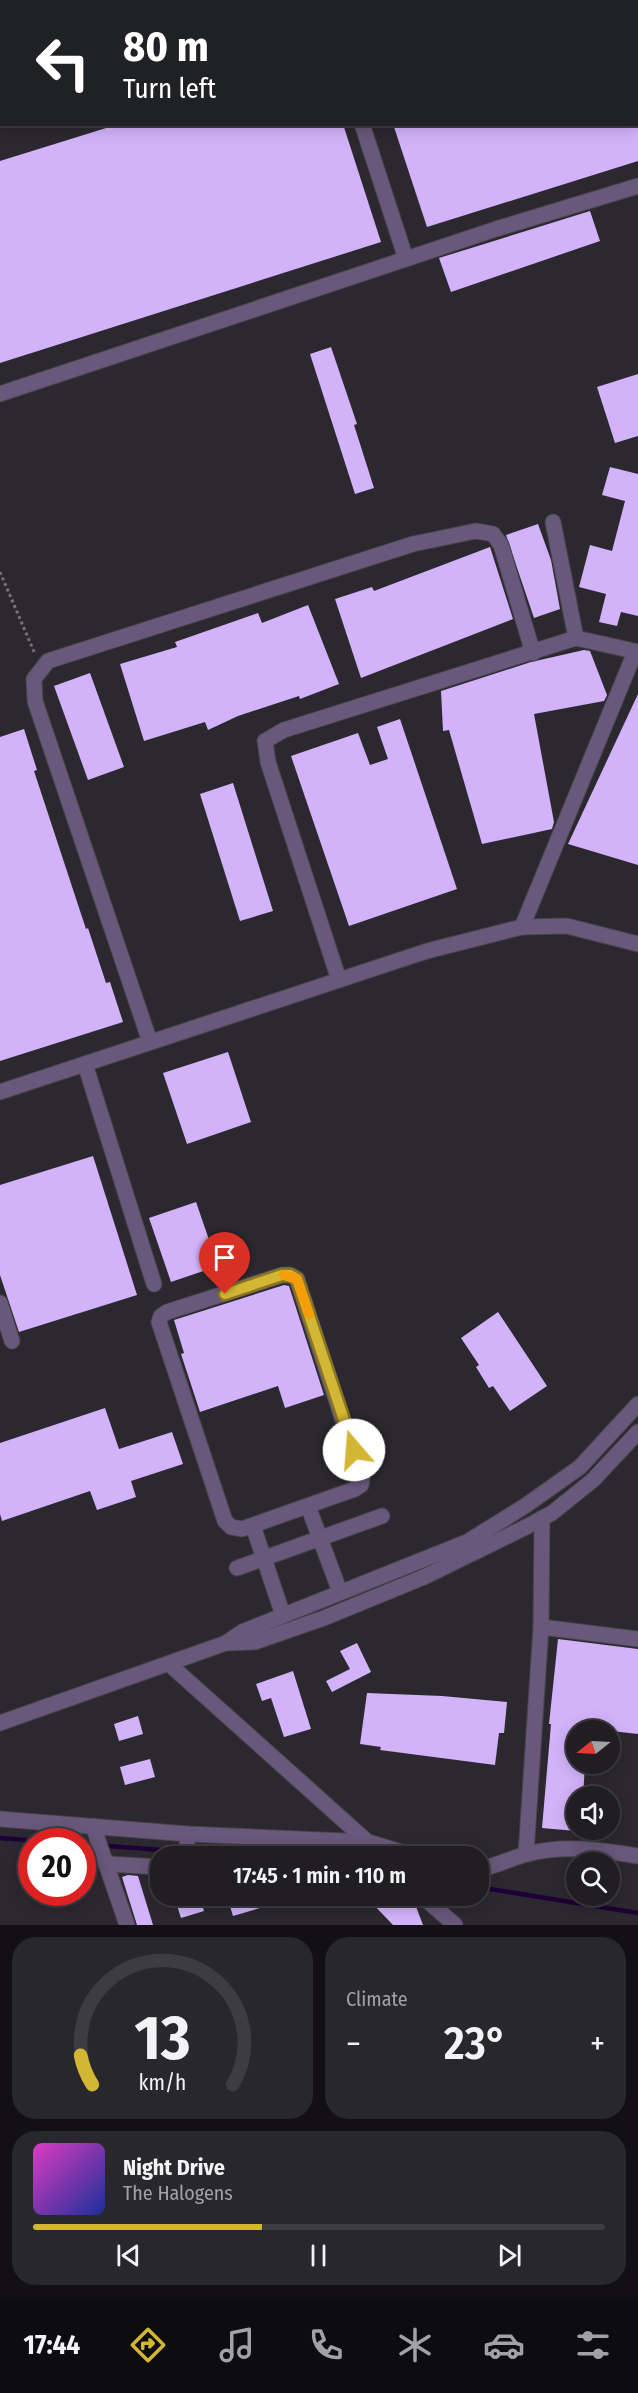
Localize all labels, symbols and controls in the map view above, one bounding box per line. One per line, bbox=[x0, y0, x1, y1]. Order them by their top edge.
text: 80 m bbox=[123, 22, 209, 72]
icon: left bbox=[24, 24, 102, 102]
text: Turn left bbox=[123, 73, 216, 105]
pin bbox=[199, 1232, 250, 1294]
icon: arrive bbox=[208, 1241, 241, 1274]
position arrow bbox=[322, 1418, 386, 1482]
north arrow bbox=[566, 1720, 620, 1774]
map controls bbox=[566, 1720, 620, 1906]
button: sound bbox=[566, 1786, 620, 1840]
speed limit sign: 20 bbox=[18, 1828, 96, 1906]
button: search bbox=[566, 1852, 620, 1906]
text: 17:45 · 1 min · 110 m bbox=[233, 1862, 406, 1889]
text: Climate bbox=[346, 1987, 408, 2011]
text: 13 bbox=[135, 2001, 190, 2076]
text: 23° bbox=[444, 2017, 507, 2071]
text: − bbox=[346, 2024, 361, 2064]
text: + bbox=[590, 2024, 605, 2064]
text: km/h bbox=[139, 2070, 186, 2096]
text: Night Drive bbox=[123, 2154, 225, 2181]
text: The Halogens bbox=[123, 2181, 233, 2205]
icon: previous bbox=[112, 2239, 145, 2272]
icon: pause bbox=[302, 2239, 335, 2272]
icon: next bbox=[493, 2239, 526, 2272]
icon: directions bbox=[127, 2324, 169, 2366]
icon: music bbox=[216, 2324, 258, 2366]
icon: phone bbox=[305, 2324, 347, 2366]
icon: climate bbox=[394, 2324, 436, 2366]
icon: car bbox=[483, 2324, 525, 2366]
icon: filters bbox=[572, 2324, 614, 2366]
text: 17:44 bbox=[24, 2329, 80, 2361]

